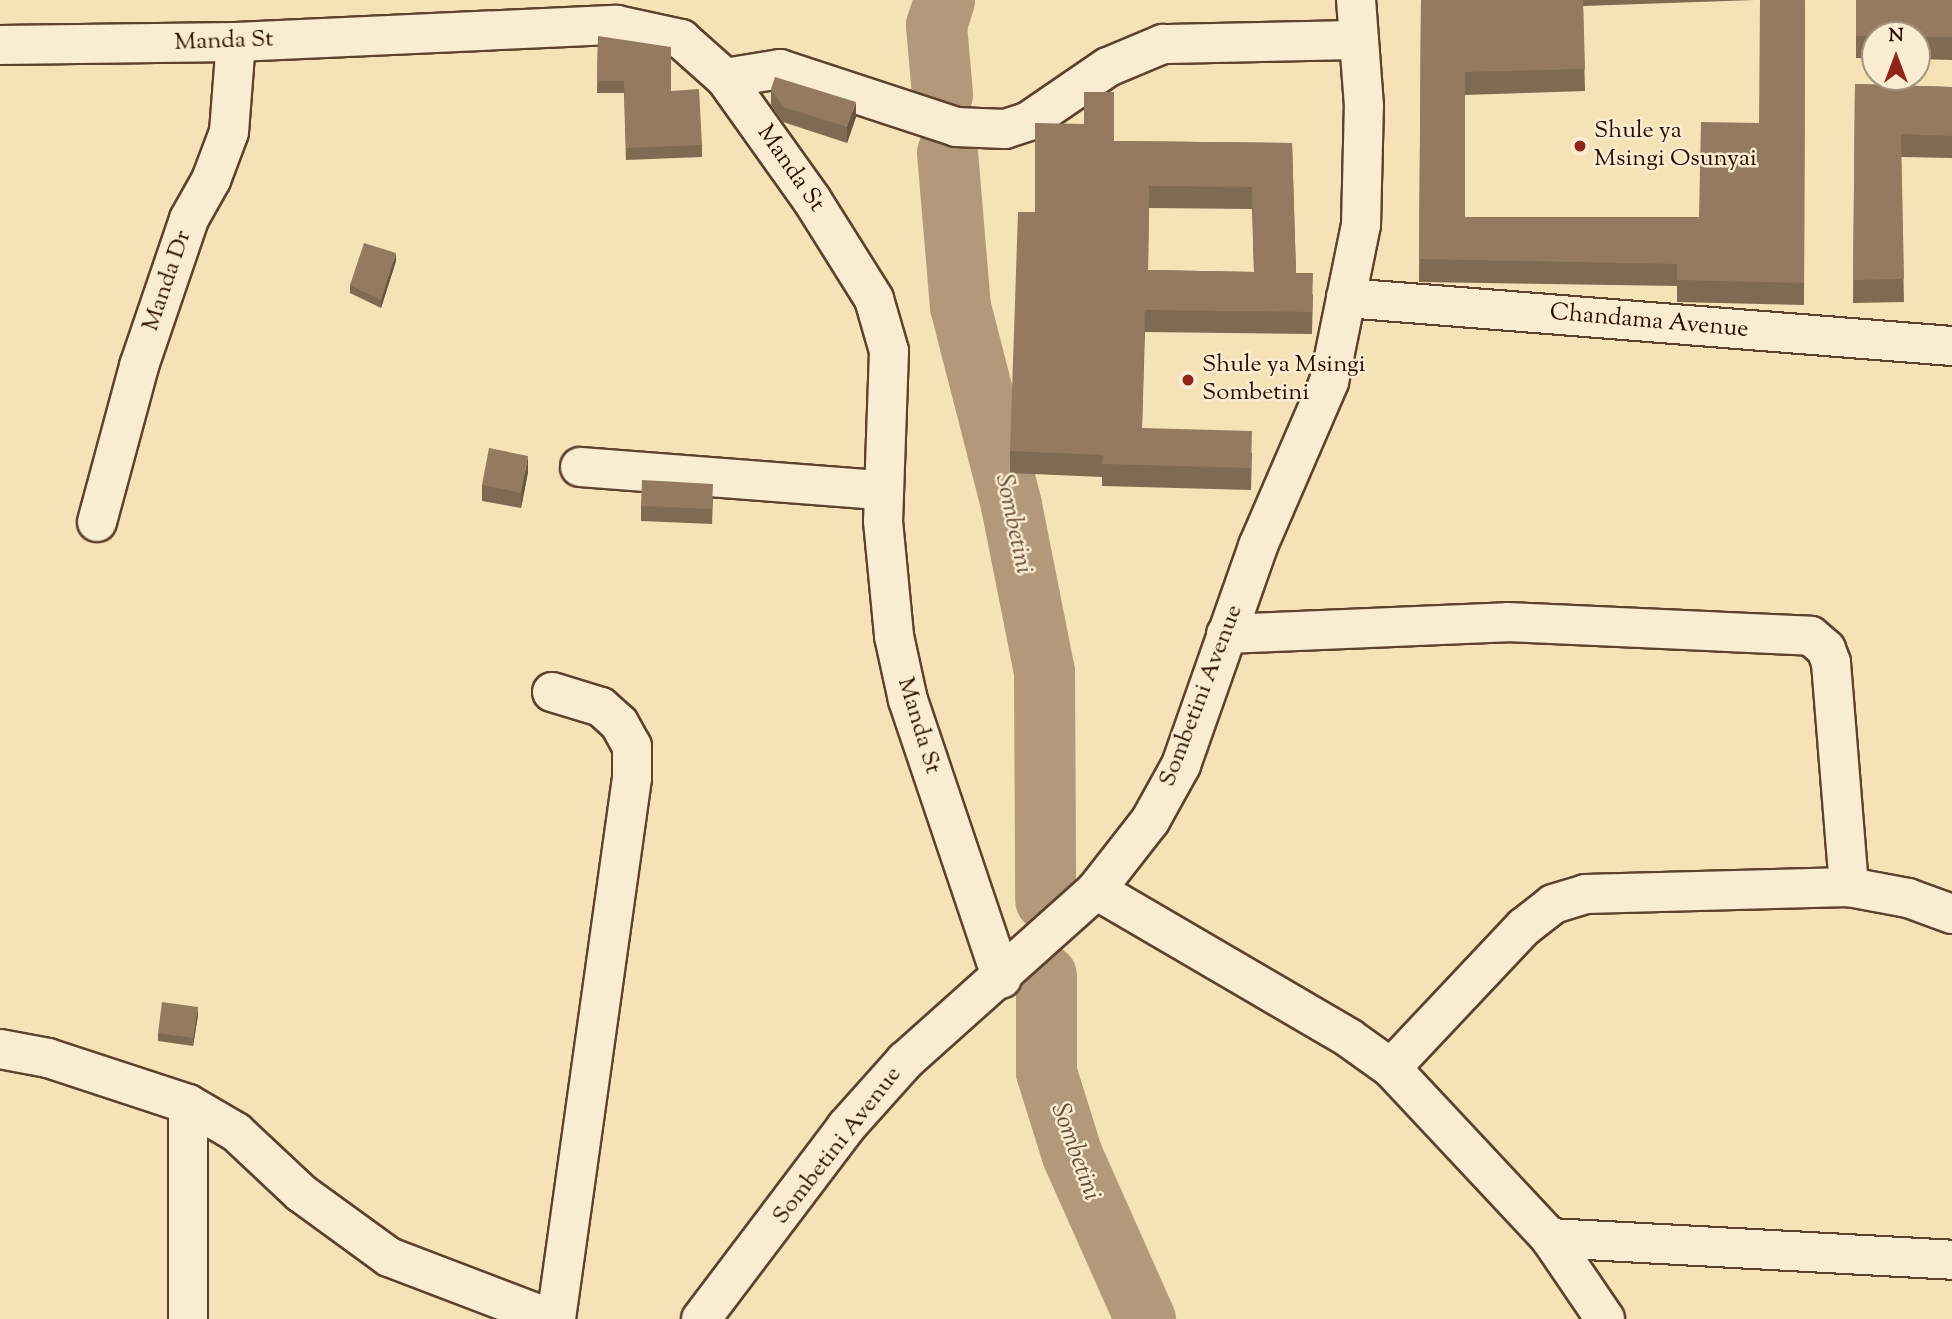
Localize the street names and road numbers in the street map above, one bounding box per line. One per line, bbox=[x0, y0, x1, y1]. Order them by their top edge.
street label: Manda St bbox=[174, 26, 274, 58]
street label: Manda St bbox=[750, 120, 830, 218]
street label: Manda Dr bbox=[137, 227, 199, 335]
street label: Chandama Avenue bbox=[1548, 299, 1750, 345]
street label: Sombetini Avenue bbox=[1154, 601, 1250, 791]
street label: Manda St bbox=[890, 674, 946, 778]
street label: Sombetini Avenue bbox=[767, 1061, 909, 1231]

